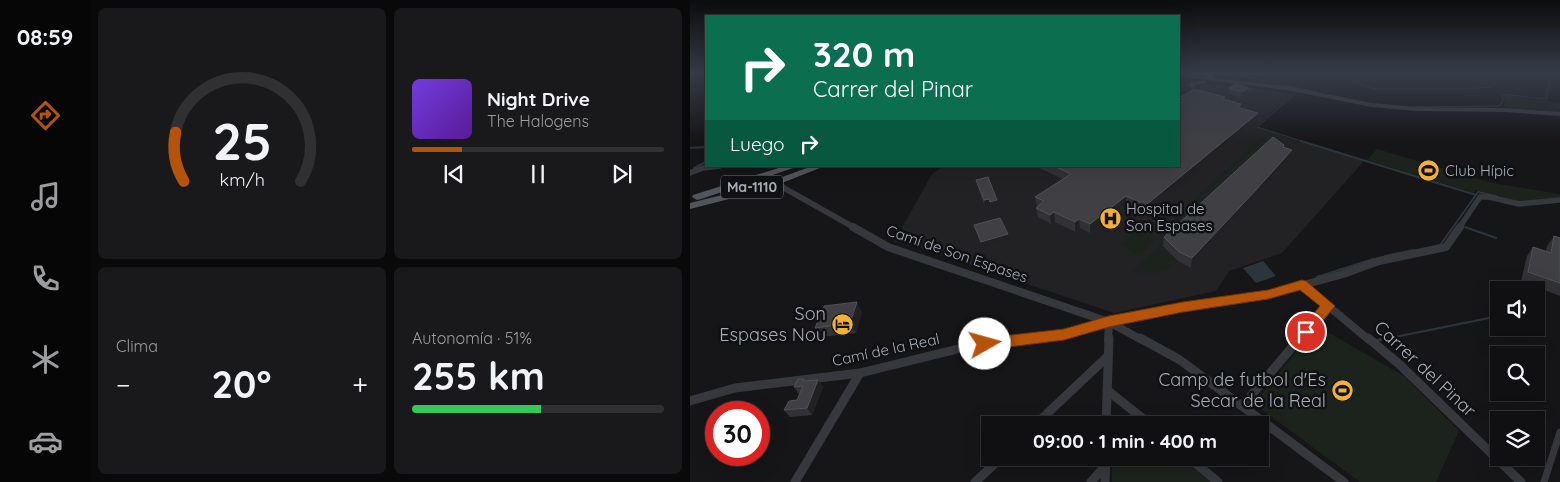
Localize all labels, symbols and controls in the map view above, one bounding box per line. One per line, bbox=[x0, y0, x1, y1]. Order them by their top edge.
text: 08:59 bbox=[17, 23, 73, 51]
text: 320 m bbox=[813, 32, 915, 76]
icon: right bbox=[730, 35, 795, 100]
text: Carrer del Pinar bbox=[813, 75, 973, 103]
text: Night Drive bbox=[487, 87, 590, 111]
icon: directions bbox=[28, 98, 63, 133]
text: 25 bbox=[212, 108, 272, 173]
text: The Halogens bbox=[487, 111, 589, 131]
icon: right bbox=[795, 130, 823, 158]
text: Luego bbox=[730, 132, 785, 156]
sports icon: Club Hípic bbox=[1417, 159, 1441, 183]
icon: previous bbox=[440, 160, 468, 188]
icon: pause bbox=[524, 160, 552, 188]
icon: next bbox=[608, 160, 636, 188]
place label: Club Hípic bbox=[1445, 161, 1514, 180]
text: km/h bbox=[219, 168, 265, 190]
road number: Ma-1110 bbox=[721, 176, 783, 198]
icon: music bbox=[28, 179, 63, 214]
place label: Hospital de Son Espases bbox=[1126, 199, 1213, 235]
hospital icon: Hospital de Son Espases bbox=[1098, 206, 1122, 230]
street label: Camí de Son Espases bbox=[884, 220, 1030, 287]
icon: phone bbox=[28, 261, 63, 296]
map controls bbox=[1490, 281, 1545, 466]
button: sound bbox=[1490, 281, 1545, 336]
place label: Son Espases Nou bbox=[719, 302, 826, 346]
pin bbox=[1285, 311, 1327, 353]
hotel icon: Son Espases Nou bbox=[830, 312, 854, 336]
street label: Carrer del Pinar bbox=[1370, 316, 1481, 422]
position arrow bbox=[958, 317, 1010, 369]
icon: arrive bbox=[1292, 318, 1320, 346]
text: Autonomía · 51% bbox=[412, 328, 532, 348]
street label: Camí de la Real bbox=[831, 329, 941, 370]
text: Clima bbox=[116, 336, 158, 356]
icon: climate bbox=[28, 342, 63, 377]
button: search bbox=[1490, 346, 1545, 401]
text: 255 km bbox=[412, 352, 545, 400]
text: 20° bbox=[211, 360, 271, 408]
text: − bbox=[116, 367, 131, 402]
text: + bbox=[352, 367, 368, 402]
place label: Camp de futbol d'Es Secar de la Real bbox=[1158, 368, 1326, 412]
sports icon: Camp de futbol d'Es Secar de la Real bbox=[1330, 378, 1354, 402]
speed limit sign: 30 bbox=[705, 401, 770, 466]
button: layers bbox=[1490, 411, 1545, 466]
icon: car bbox=[28, 424, 63, 459]
text: 09:00 · 1 min · 400 m bbox=[1033, 429, 1217, 453]

